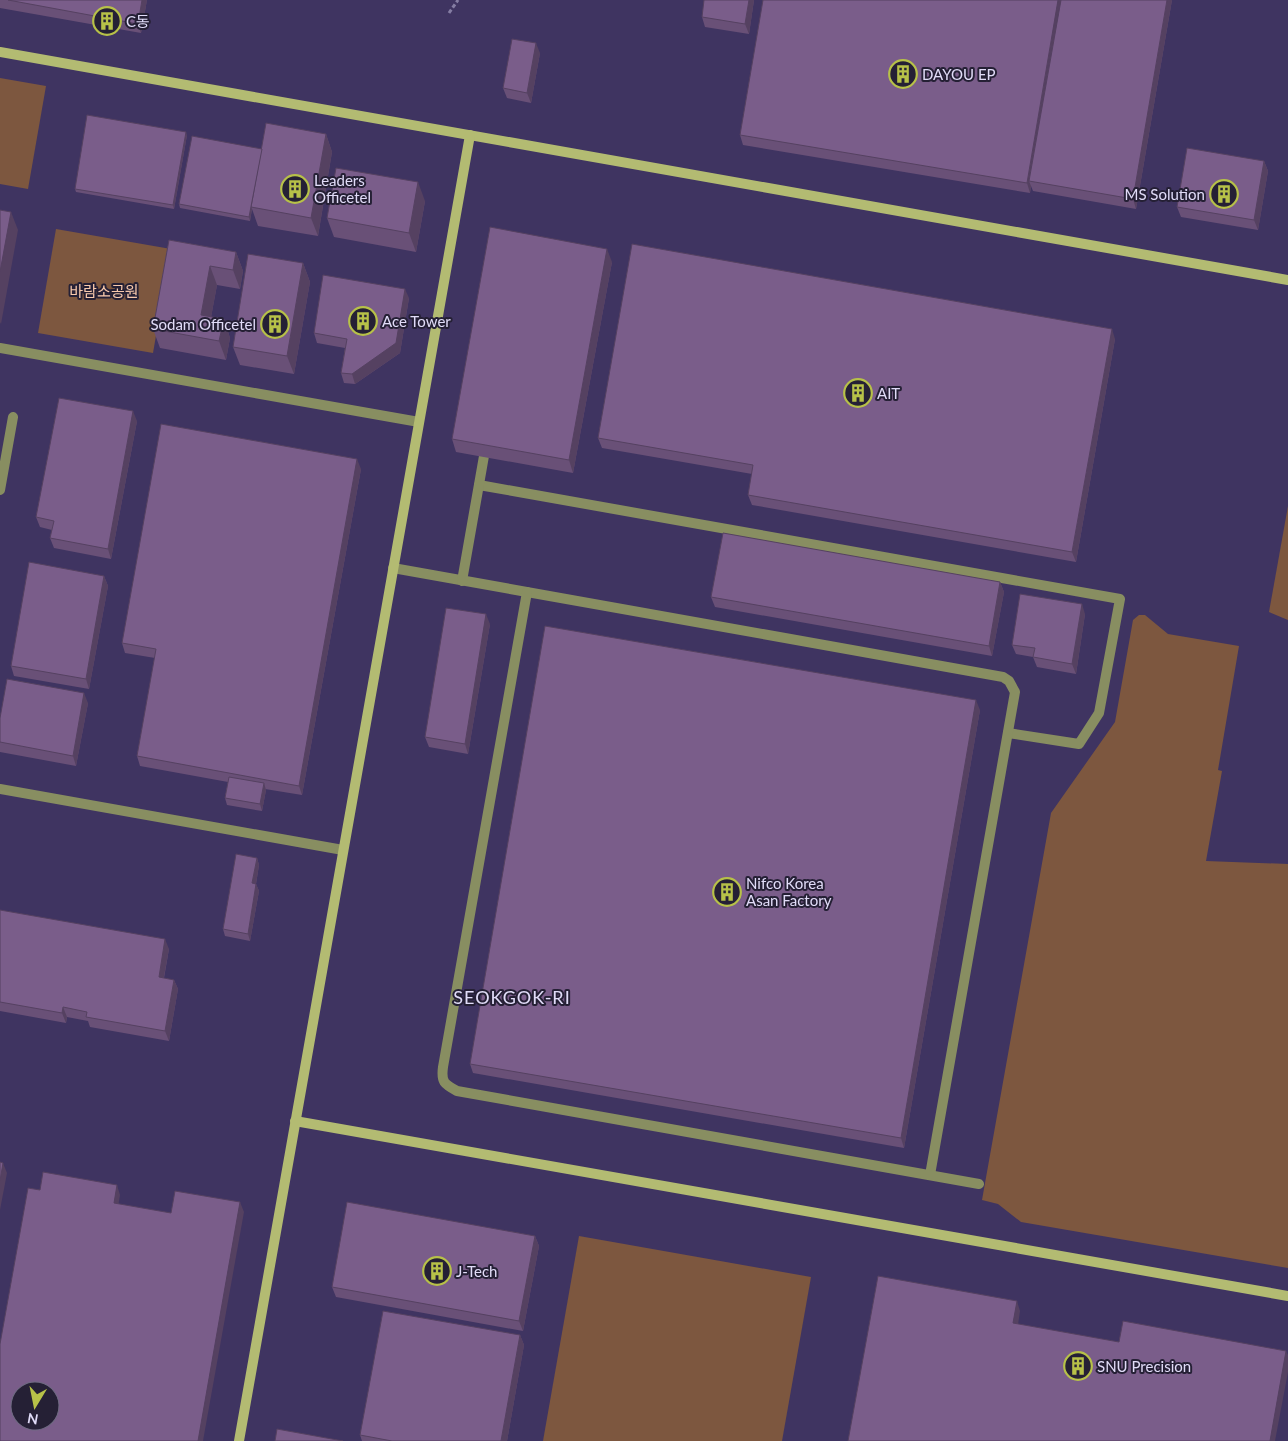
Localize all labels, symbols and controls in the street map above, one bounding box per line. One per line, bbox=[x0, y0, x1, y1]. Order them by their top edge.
building icon: C동 bbox=[92, 6, 122, 36]
place label: C동 bbox=[126, 12, 150, 30]
building icon: DAYOU EP bbox=[888, 59, 918, 89]
place label: DAYOU EP bbox=[922, 65, 996, 83]
place label: Leaders Officetel bbox=[314, 171, 371, 206]
building icon: Leaders Officetel bbox=[280, 174, 310, 204]
building icon: MS Solution bbox=[1209, 179, 1239, 209]
place label: MS Solution bbox=[1124, 185, 1205, 203]
park label: 바람소공원 bbox=[69, 282, 139, 300]
building icon: Ace Tower bbox=[348, 306, 378, 336]
building icon: Sodam Officetel bbox=[260, 309, 290, 339]
place label: Ace Tower bbox=[382, 312, 451, 330]
place label: Sodam Officetel bbox=[150, 315, 256, 333]
building icon: AIT bbox=[843, 378, 873, 408]
place label: AIT bbox=[877, 384, 900, 402]
place label: Nifco Korea Asan Factory bbox=[746, 874, 832, 909]
building icon: Nifco Korea Asan Factory bbox=[712, 877, 742, 907]
district label: SEOKGOK-RI bbox=[453, 986, 571, 1008]
building icon: J-Tech bbox=[422, 1256, 452, 1286]
place label: J-Tech bbox=[456, 1262, 497, 1280]
building icon: SNU Precision bbox=[1063, 1351, 1093, 1381]
place label: SNU Precision bbox=[1097, 1357, 1191, 1375]
north arrow bbox=[10, 1381, 60, 1431]
text: N bbox=[26, 1410, 39, 1429]

